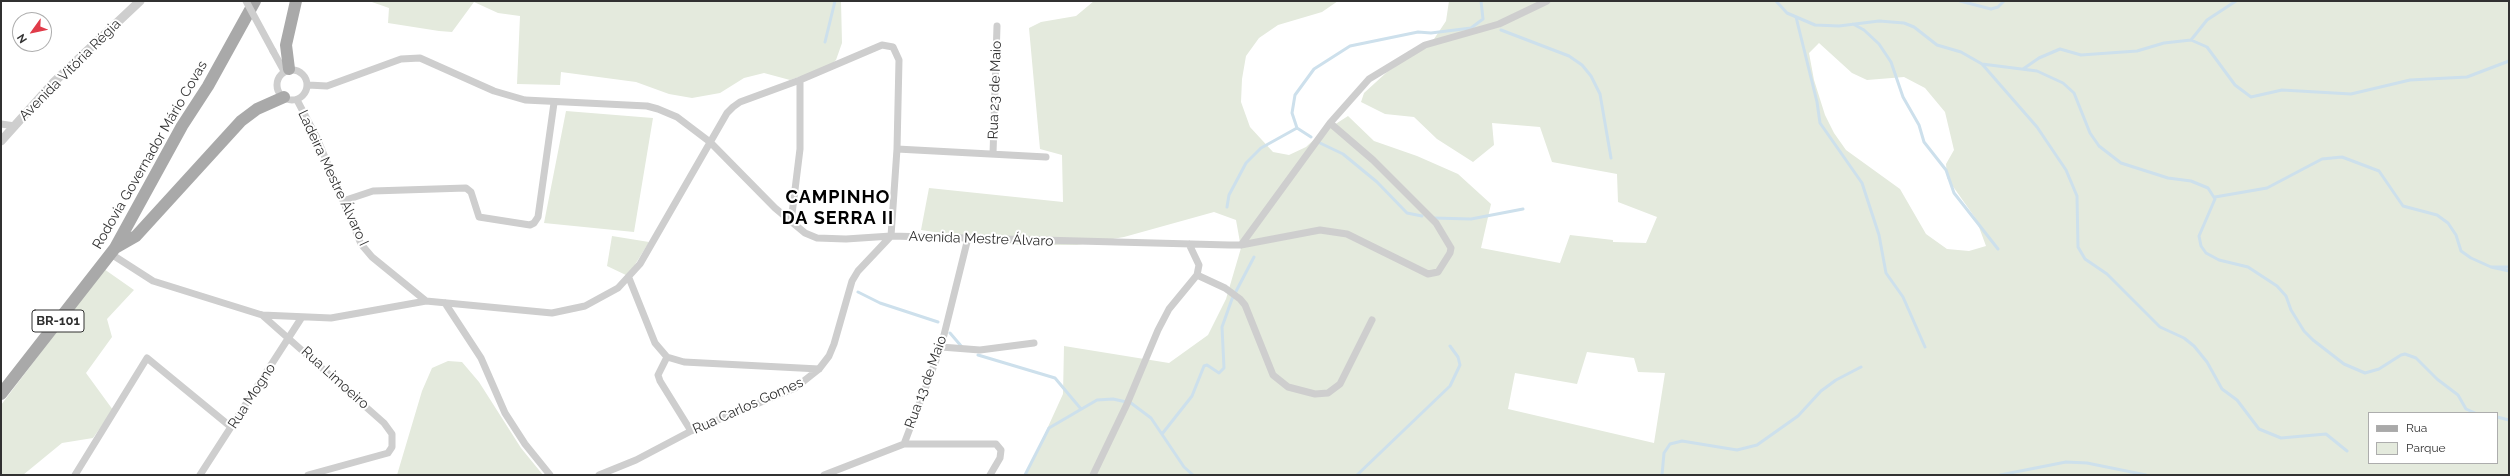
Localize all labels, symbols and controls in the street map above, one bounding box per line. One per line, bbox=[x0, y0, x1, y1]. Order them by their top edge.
north arrow bbox=[12, 12, 52, 52]
street label: Avenida Vitória Régia bbox=[16, 16, 124, 124]
text: N bbox=[15, 31, 30, 45]
street label: Rua 23 de Maio bbox=[985, 40, 1005, 140]
street label: Rodovia Governador Mário Covas bbox=[89, 58, 211, 252]
street label: Ladeira Mestre Álvaro I bbox=[294, 107, 372, 249]
district label: CAMPINHO DA SERRA II bbox=[782, 187, 894, 230]
street label: Avenida Mestre Álvaro bbox=[908, 228, 1054, 250]
road number: BR-101 bbox=[32, 310, 84, 332]
street label: Rua 13 de Maio bbox=[901, 333, 951, 431]
street label: Rua Limoeiro bbox=[298, 343, 372, 413]
street label: Rua Mogno bbox=[225, 360, 279, 432]
street label: Rua Carlos Gomes bbox=[690, 374, 806, 438]
legend bbox=[2368, 412, 2498, 464]
text: Rua bbox=[2406, 421, 2427, 435]
text: Parque bbox=[2406, 441, 2446, 455]

